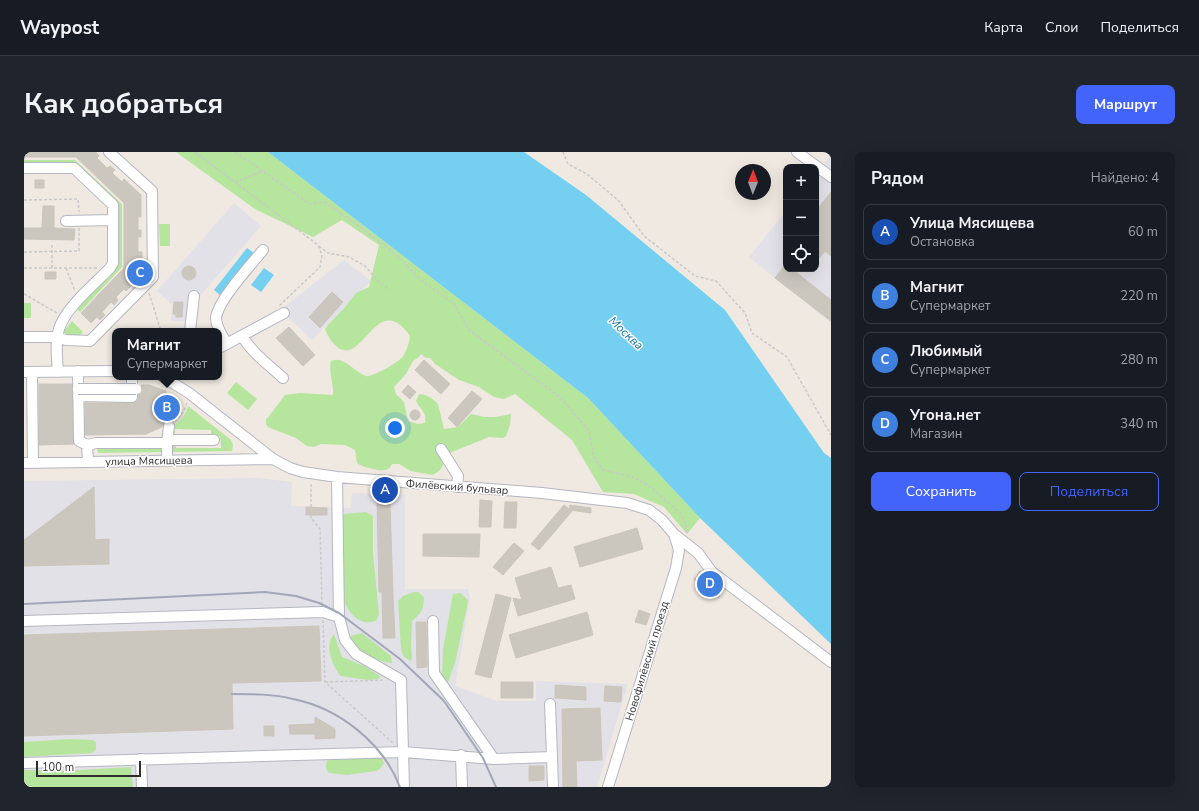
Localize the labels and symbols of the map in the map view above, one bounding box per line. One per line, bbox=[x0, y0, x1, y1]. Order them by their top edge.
north arrow bbox=[735, 164, 771, 200]
pin: C bbox=[127, 258, 153, 288]
water label: Москва bbox=[605, 313, 647, 353]
pin: B bbox=[154, 393, 180, 423]
your location bbox=[385, 418, 405, 438]
street label: улица Мясищева bbox=[105, 453, 193, 469]
pin: A bbox=[372, 475, 398, 505]
street label: Филёвский бульвар bbox=[405, 476, 509, 498]
pin: D bbox=[697, 569, 723, 599]
street label: Новофилёвский проезд bbox=[622, 599, 672, 723]
scale bar bbox=[36, 759, 141, 778]

